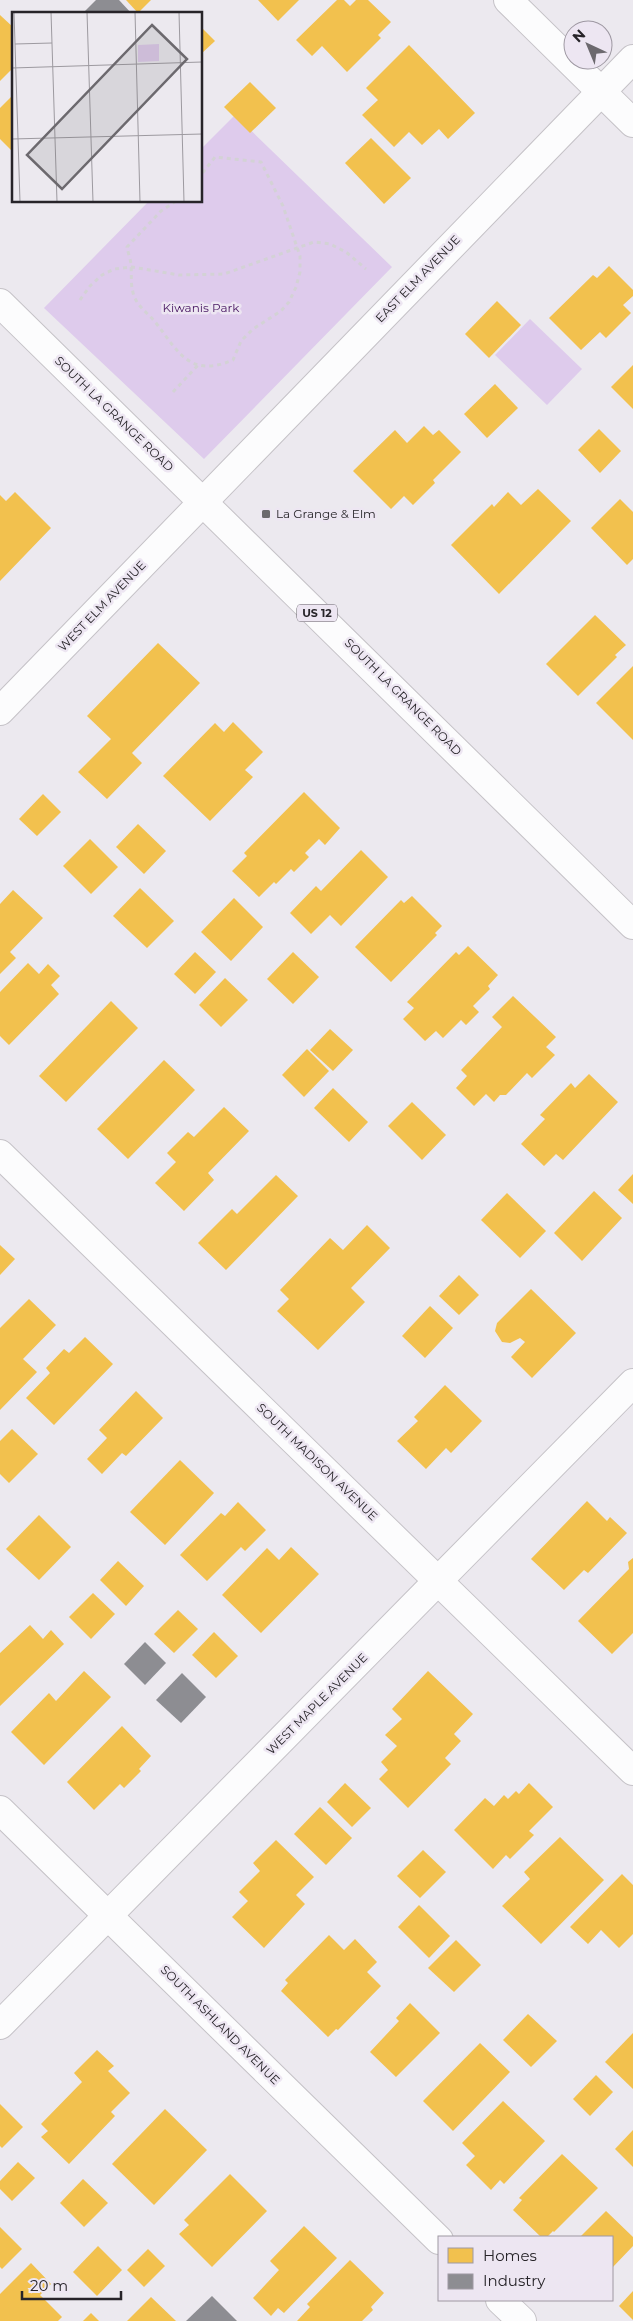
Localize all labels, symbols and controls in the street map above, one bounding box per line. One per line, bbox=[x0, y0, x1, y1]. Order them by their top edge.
inset map bbox=[12, 12, 202, 202]
north arrow bbox=[563, 20, 613, 70]
text: N bbox=[569, 25, 589, 46]
street label: EAST ELM AVENUE bbox=[372, 232, 463, 325]
park label: Kiwanis Park bbox=[163, 300, 240, 315]
street label: SOUTH LA GRANGE ROAD bbox=[52, 353, 177, 474]
place label: La Grange & Elm bbox=[276, 506, 376, 521]
marker: La Grange & Elm bbox=[260, 508, 272, 520]
street label: WEST ELM AVENUE bbox=[55, 557, 149, 654]
road number: US 12 bbox=[297, 604, 337, 622]
street label: SOUTH LA GRANGE ROAD bbox=[342, 635, 465, 758]
street label: SOUTH MADISON AVENUE bbox=[254, 1400, 381, 1523]
street label: WEST MAPLE AVENUE bbox=[263, 1650, 370, 1757]
street label: SOUTH ASHLAND AVENUE bbox=[158, 1962, 283, 2087]
legend bbox=[438, 2236, 613, 2301]
text: Homes bbox=[483, 2246, 537, 2265]
scale bar bbox=[22, 2268, 121, 2300]
text: Industry bbox=[483, 2271, 546, 2290]
text: 20 m bbox=[30, 2276, 68, 2295]

